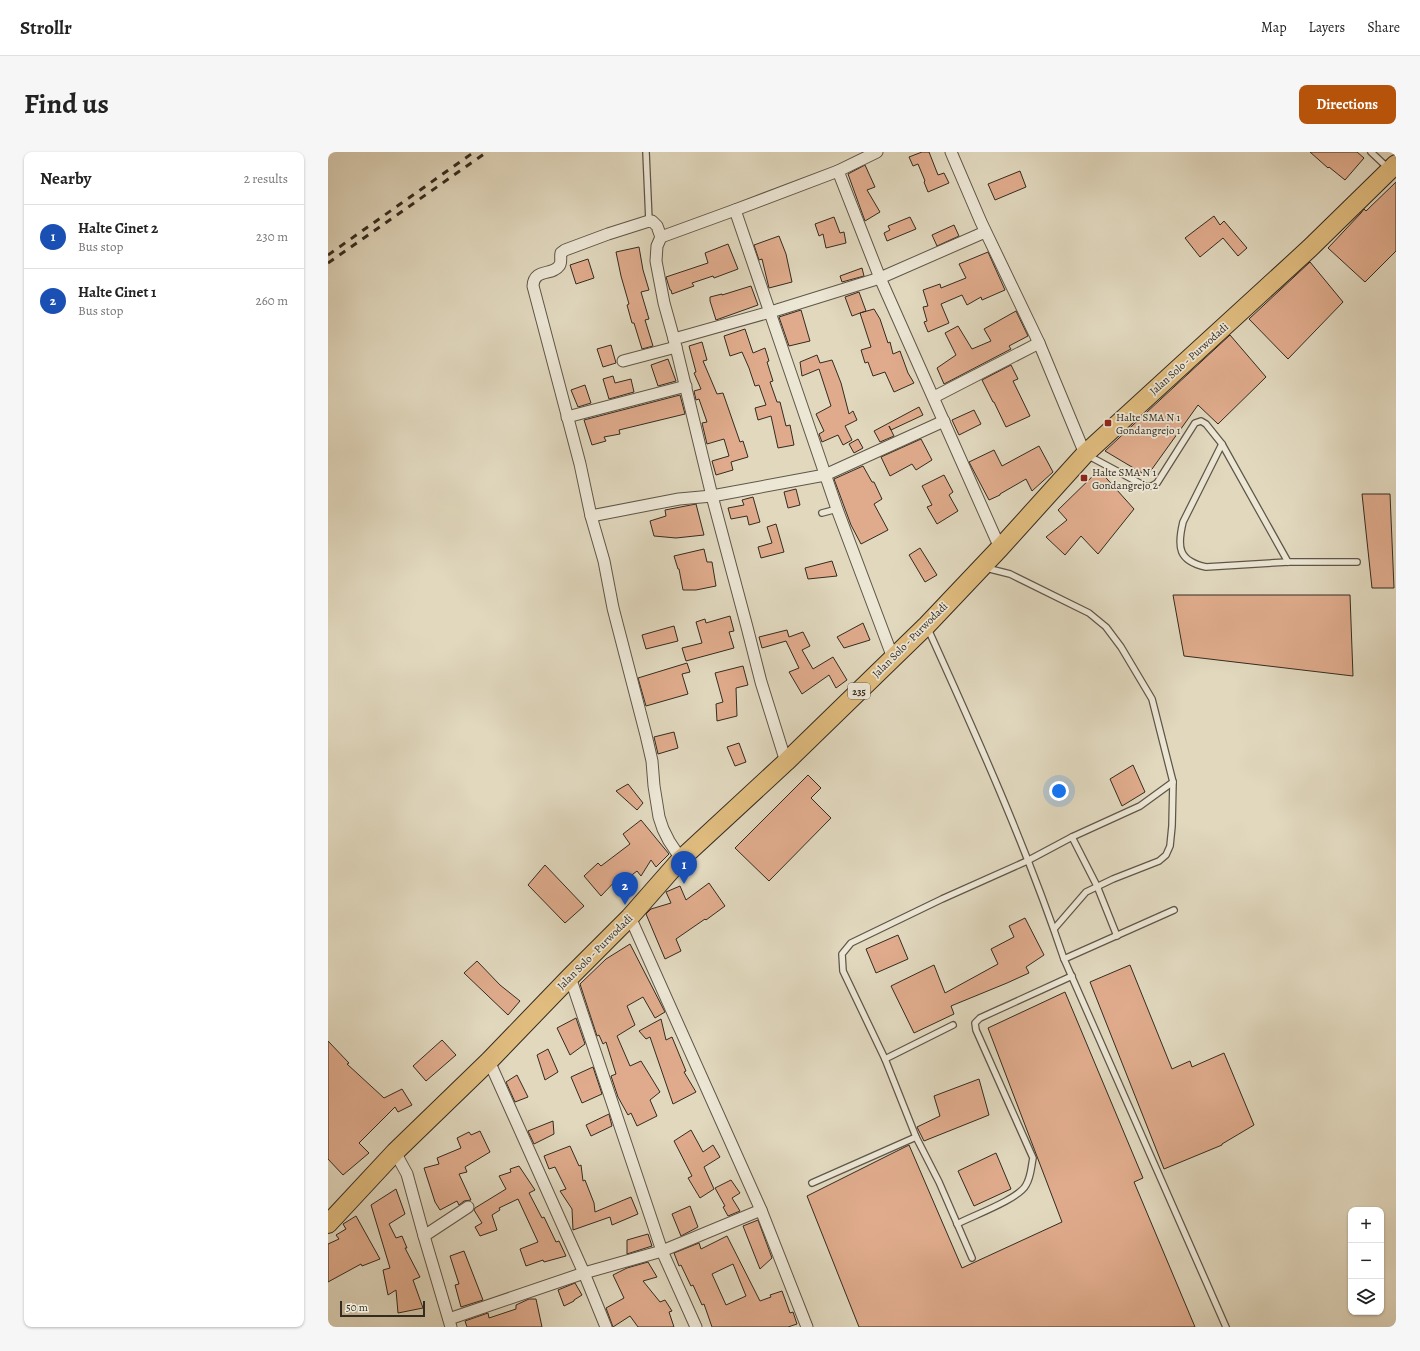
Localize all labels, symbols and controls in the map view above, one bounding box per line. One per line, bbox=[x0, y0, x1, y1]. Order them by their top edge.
text: Strollr bbox=[20, 15, 72, 41]
text: Map bbox=[1261, 18, 1287, 37]
text: Layers bbox=[1309, 18, 1345, 37]
text: Share bbox=[1367, 18, 1400, 37]
text: Find us bbox=[24, 85, 109, 123]
button: Directions bbox=[1299, 85, 1396, 124]
text: Nearby bbox=[40, 167, 91, 190]
text: 2 results bbox=[244, 170, 288, 187]
text: Halte Cinet 2 bbox=[78, 218, 158, 238]
text: 1 bbox=[51, 228, 55, 245]
text: 230 m bbox=[256, 228, 288, 245]
text: Bus stop bbox=[78, 238, 123, 255]
text: Halte Cinet 1 bbox=[78, 282, 156, 302]
text: 2 bbox=[50, 292, 56, 309]
text: 260 m bbox=[255, 292, 288, 309]
text: Bus stop bbox=[78, 302, 123, 319]
street label: Jalan Solo - Purwodadi bbox=[1146, 320, 1232, 398]
place label: Halte SMA N 1 Gondangrejo 1 bbox=[1116, 410, 1181, 438]
marker: Halte SMA N 1 Gondangrejo 1 bbox=[1103, 418, 1113, 428]
place label: Halte SMA N 1 Gondangrejo 2 bbox=[1092, 465, 1158, 493]
marker: Halte SMA N 1 Gondangrejo 2 bbox=[1079, 473, 1089, 483]
street label: Jalan Solo - Purwodadi bbox=[869, 599, 951, 681]
road number: 235 bbox=[848, 683, 870, 699]
your location bbox=[1049, 781, 1069, 801]
pin: 1 bbox=[671, 851, 697, 884]
pin: 2 bbox=[612, 872, 638, 905]
street label: Jalan Solo - Purwodadi bbox=[554, 911, 636, 993]
map controls bbox=[1348, 1207, 1384, 1315]
button: + bbox=[1348, 1207, 1384, 1243]
button: − bbox=[1348, 1243, 1384, 1279]
button: layers bbox=[1348, 1279, 1384, 1315]
scale bar bbox=[340, 1299, 425, 1318]
text: 50 m bbox=[346, 1300, 368, 1315]

